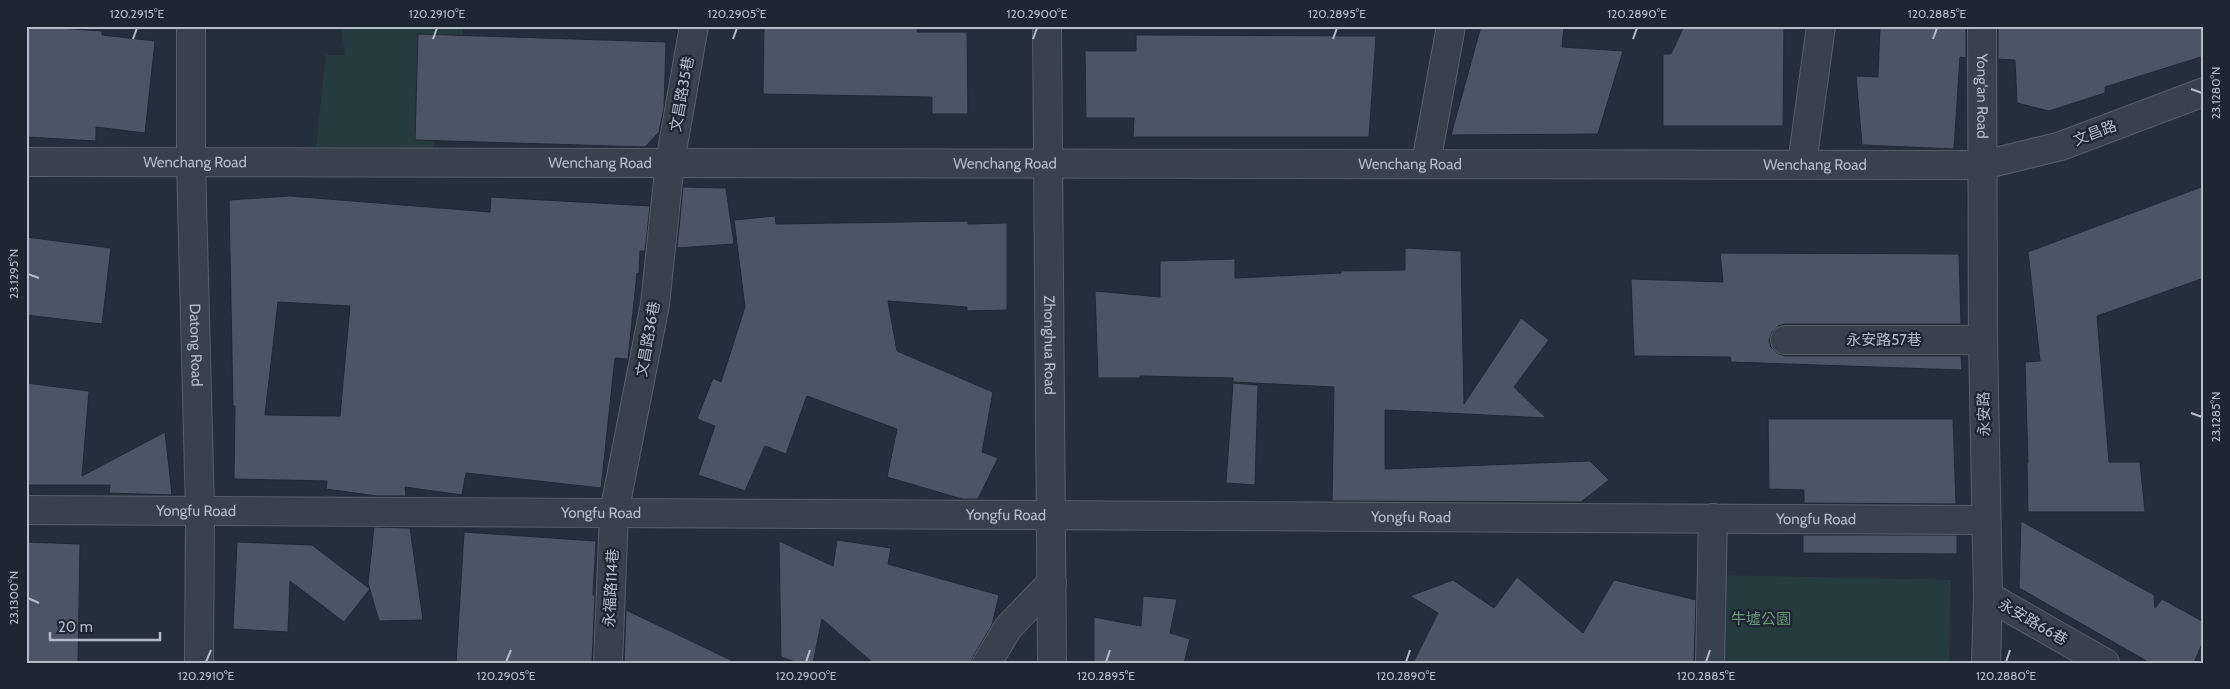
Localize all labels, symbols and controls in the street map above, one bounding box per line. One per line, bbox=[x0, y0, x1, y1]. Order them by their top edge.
text: 120.2915°E bbox=[110, 6, 165, 21]
text: 120.2910°E bbox=[409, 6, 466, 21]
text: 120.2905°E bbox=[708, 6, 767, 21]
text: 120.2900°E bbox=[1007, 6, 1068, 21]
text: 120.2895°E bbox=[1308, 6, 1366, 21]
text: 120.2890°E bbox=[1607, 6, 1667, 21]
text: 120.2885°E bbox=[1908, 6, 1967, 21]
street label: Yong'an Road bbox=[1973, 52, 1991, 139]
street label: 文昌路35巷 bbox=[667, 55, 697, 133]
text: 23.1280°N bbox=[2208, 67, 2223, 119]
street label: 文昌路 bbox=[2071, 117, 2119, 149]
street label: Wenchang Road bbox=[143, 153, 247, 171]
street label: Wenchang Road bbox=[548, 154, 652, 172]
street label: Wenchang Road bbox=[953, 154, 1057, 173]
street label: Wenchang Road bbox=[1358, 155, 1462, 173]
street label: Wenchang Road bbox=[1763, 156, 1867, 174]
text: 23.1295°N bbox=[6, 249, 21, 299]
street label: Zhonghua Road bbox=[1040, 295, 1059, 395]
street label: 文昌路36巷 bbox=[632, 300, 664, 378]
street label: Datong Road bbox=[186, 303, 206, 387]
street label: 永安路57巷 bbox=[1846, 331, 1922, 349]
street label: 永安路 bbox=[1975, 391, 1993, 437]
text: 23.1285°N bbox=[2208, 391, 2223, 443]
street label: Yongfu Road bbox=[155, 502, 236, 520]
street label: Yongfu Road bbox=[560, 504, 641, 522]
street label: Yongfu Road bbox=[965, 506, 1046, 524]
street label: Yongfu Road bbox=[1370, 508, 1451, 526]
street label: Yongfu Road bbox=[1775, 510, 1856, 528]
street label: 永福路114巷 bbox=[600, 548, 622, 628]
text: 23.1300°N bbox=[6, 571, 21, 625]
street label: 永安路66巷 bbox=[1995, 595, 2071, 649]
scale bar bbox=[50, 609, 160, 641]
park label: 牛墟公園 bbox=[1731, 610, 1791, 628]
text: 20 m bbox=[58, 618, 93, 636]
text: 120.2910°E bbox=[178, 668, 235, 683]
text: 120.2905°E bbox=[477, 668, 536, 683]
text: 120.2900°E bbox=[776, 668, 837, 683]
text: 120.2895°E bbox=[1077, 668, 1135, 683]
text: 120.2890°E bbox=[1376, 668, 1436, 683]
text: 120.2885°E bbox=[1677, 668, 1736, 683]
text: 120.2880°E bbox=[1976, 668, 2036, 683]

